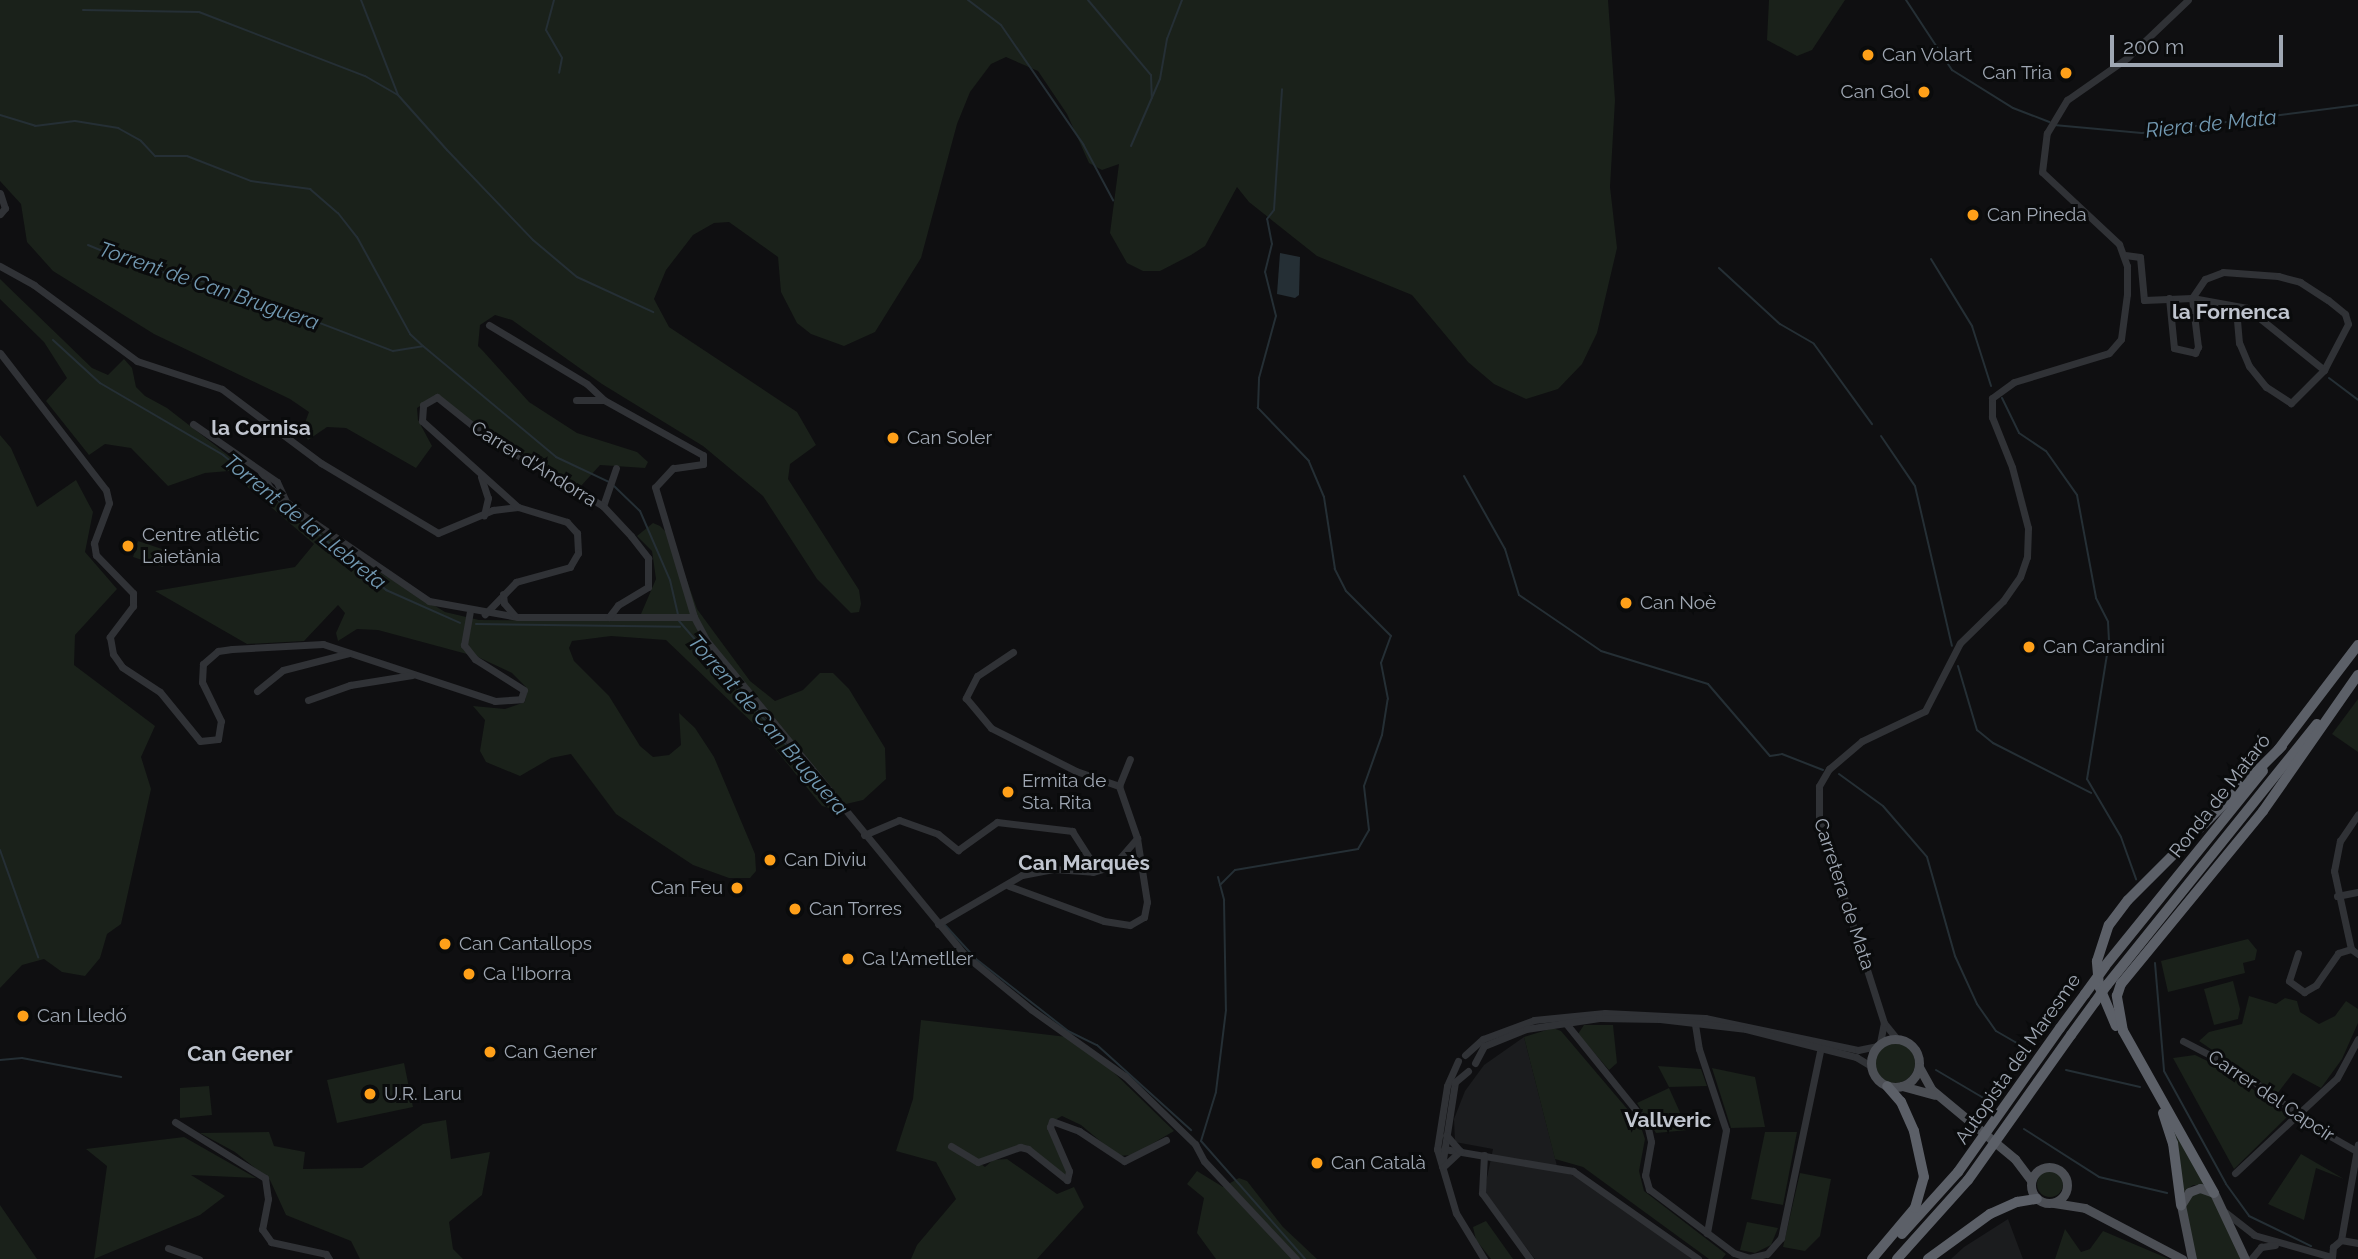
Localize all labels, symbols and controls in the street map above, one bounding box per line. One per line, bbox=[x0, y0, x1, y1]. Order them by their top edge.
scale bar bbox=[2113, 21, 2286, 65]
text: 200 m bbox=[2123, 34, 2184, 59]
place label: Can Volart bbox=[1882, 44, 1973, 66]
marker: Can Volart bbox=[1860, 47, 1876, 63]
place label: Can Tria bbox=[1982, 62, 2052, 84]
marker: Can Tria bbox=[2058, 65, 2074, 81]
place label: Can Gol bbox=[1841, 81, 1910, 103]
marker: Can Gol bbox=[1916, 84, 1932, 100]
water label: Riera de Mata bbox=[2144, 105, 2278, 143]
place label: Can Pineda bbox=[1987, 204, 2087, 226]
marker: Can Pineda bbox=[1965, 207, 1981, 223]
water label: Torrent de Can Bruguera bbox=[96, 236, 322, 336]
district label: la Fornenca bbox=[2172, 299, 2290, 325]
district label: la Cornisa bbox=[211, 415, 311, 441]
street label: Carrer d'Andorra bbox=[467, 416, 601, 512]
place label: Can Soler bbox=[907, 427, 992, 449]
marker: Can Soler bbox=[885, 430, 901, 446]
water label: Torrent de la Llebreta bbox=[219, 449, 391, 595]
place label: Centre atlètic Laietània bbox=[142, 524, 260, 568]
marker: Centre atlètic Laietània bbox=[120, 538, 136, 554]
place label: Can Noè bbox=[1640, 592, 1716, 614]
marker: Can Noè bbox=[1618, 595, 1634, 611]
water label: Torrent de Can Bruguera bbox=[683, 630, 853, 820]
place label: Can Carandini bbox=[2043, 636, 2165, 658]
marker: Can Carandini bbox=[2021, 639, 2037, 655]
street label: Ronda de Mataró bbox=[2165, 730, 2275, 862]
place label: Ermita de Sta. Rita bbox=[1022, 770, 1106, 814]
marker: Ermita de Sta. Rita bbox=[1000, 784, 1016, 800]
street label: Carretera de Mata bbox=[1809, 815, 1879, 973]
place label: Can Diviu bbox=[784, 849, 867, 871]
district label: Can Marquès bbox=[1018, 850, 1150, 876]
marker: Can Diviu bbox=[762, 852, 778, 868]
place label: Can Feu bbox=[651, 877, 723, 899]
marker: Can Feu bbox=[729, 880, 745, 896]
place label: Can Torres bbox=[809, 898, 902, 920]
marker: Can Torres bbox=[787, 901, 803, 917]
place label: Can Cantallops bbox=[459, 933, 592, 955]
marker: Can Cantallops bbox=[437, 936, 453, 952]
place label: Ca l'Ametller bbox=[862, 948, 974, 970]
marker: Ca l'Ametller bbox=[840, 951, 856, 967]
place label: Ca l'Iborra bbox=[483, 963, 571, 985]
marker: Ca l'Iborra bbox=[461, 966, 477, 982]
street label: Autopista del Maresme bbox=[1950, 969, 2086, 1149]
place label: Can Lledó bbox=[37, 1005, 127, 1027]
marker: Can Lledó bbox=[15, 1008, 31, 1024]
district label: Can Gener bbox=[187, 1041, 293, 1067]
place label: Can Gener bbox=[504, 1041, 597, 1063]
marker: Can Gener bbox=[482, 1044, 498, 1060]
street label: Carrer del Capcir bbox=[2203, 1045, 2339, 1147]
place label: U.R. Laru bbox=[384, 1083, 462, 1105]
marker: U.R. Laru bbox=[362, 1086, 378, 1102]
district label: Vallveric bbox=[1625, 1107, 1711, 1133]
place label: Can Català bbox=[1331, 1152, 1426, 1174]
marker: Can Català bbox=[1309, 1155, 1325, 1171]

